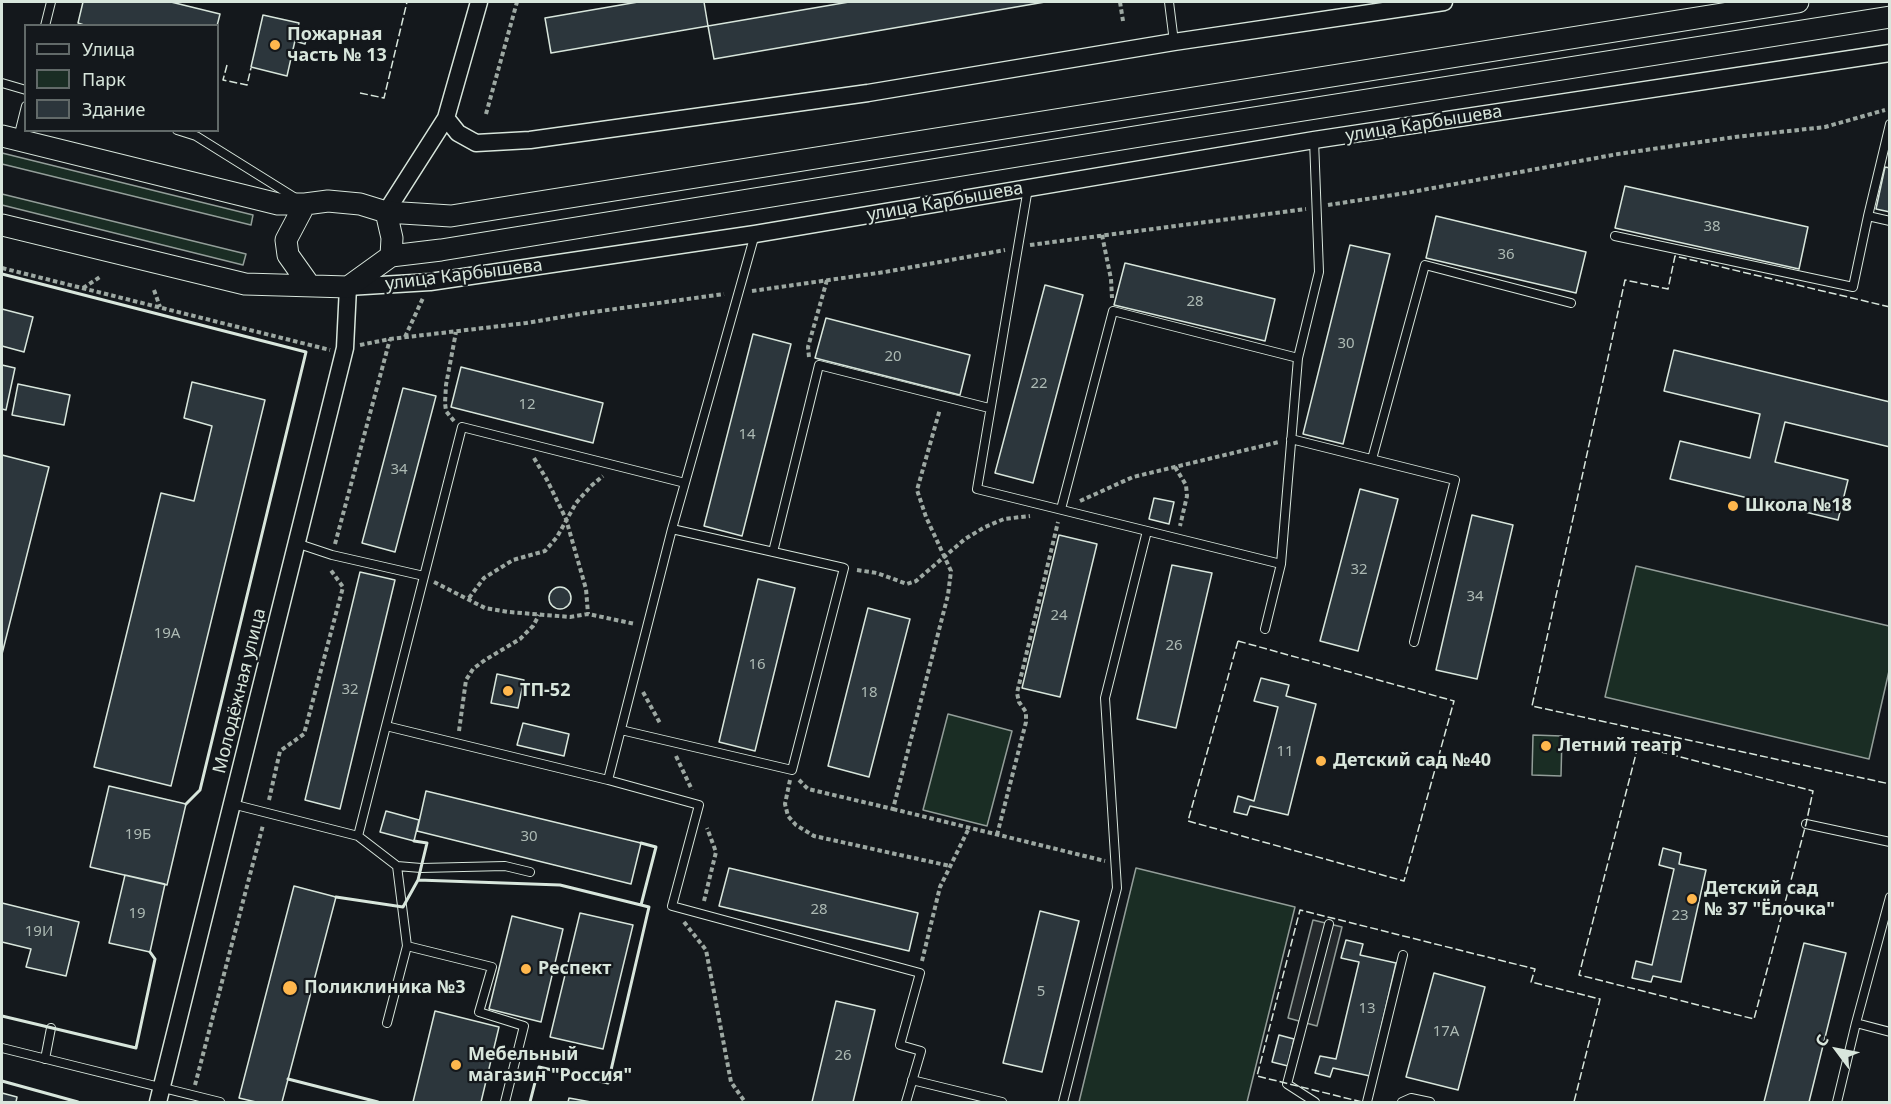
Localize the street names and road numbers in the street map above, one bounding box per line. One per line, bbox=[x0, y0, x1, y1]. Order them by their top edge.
street label: улица Карбышева bbox=[1344, 101, 1504, 147]
street label: улица Карбышева bbox=[865, 178, 1025, 226]
street label: улица Карбышева bbox=[384, 255, 544, 295]
street label: Молодёжная улица bbox=[209, 606, 271, 776]

